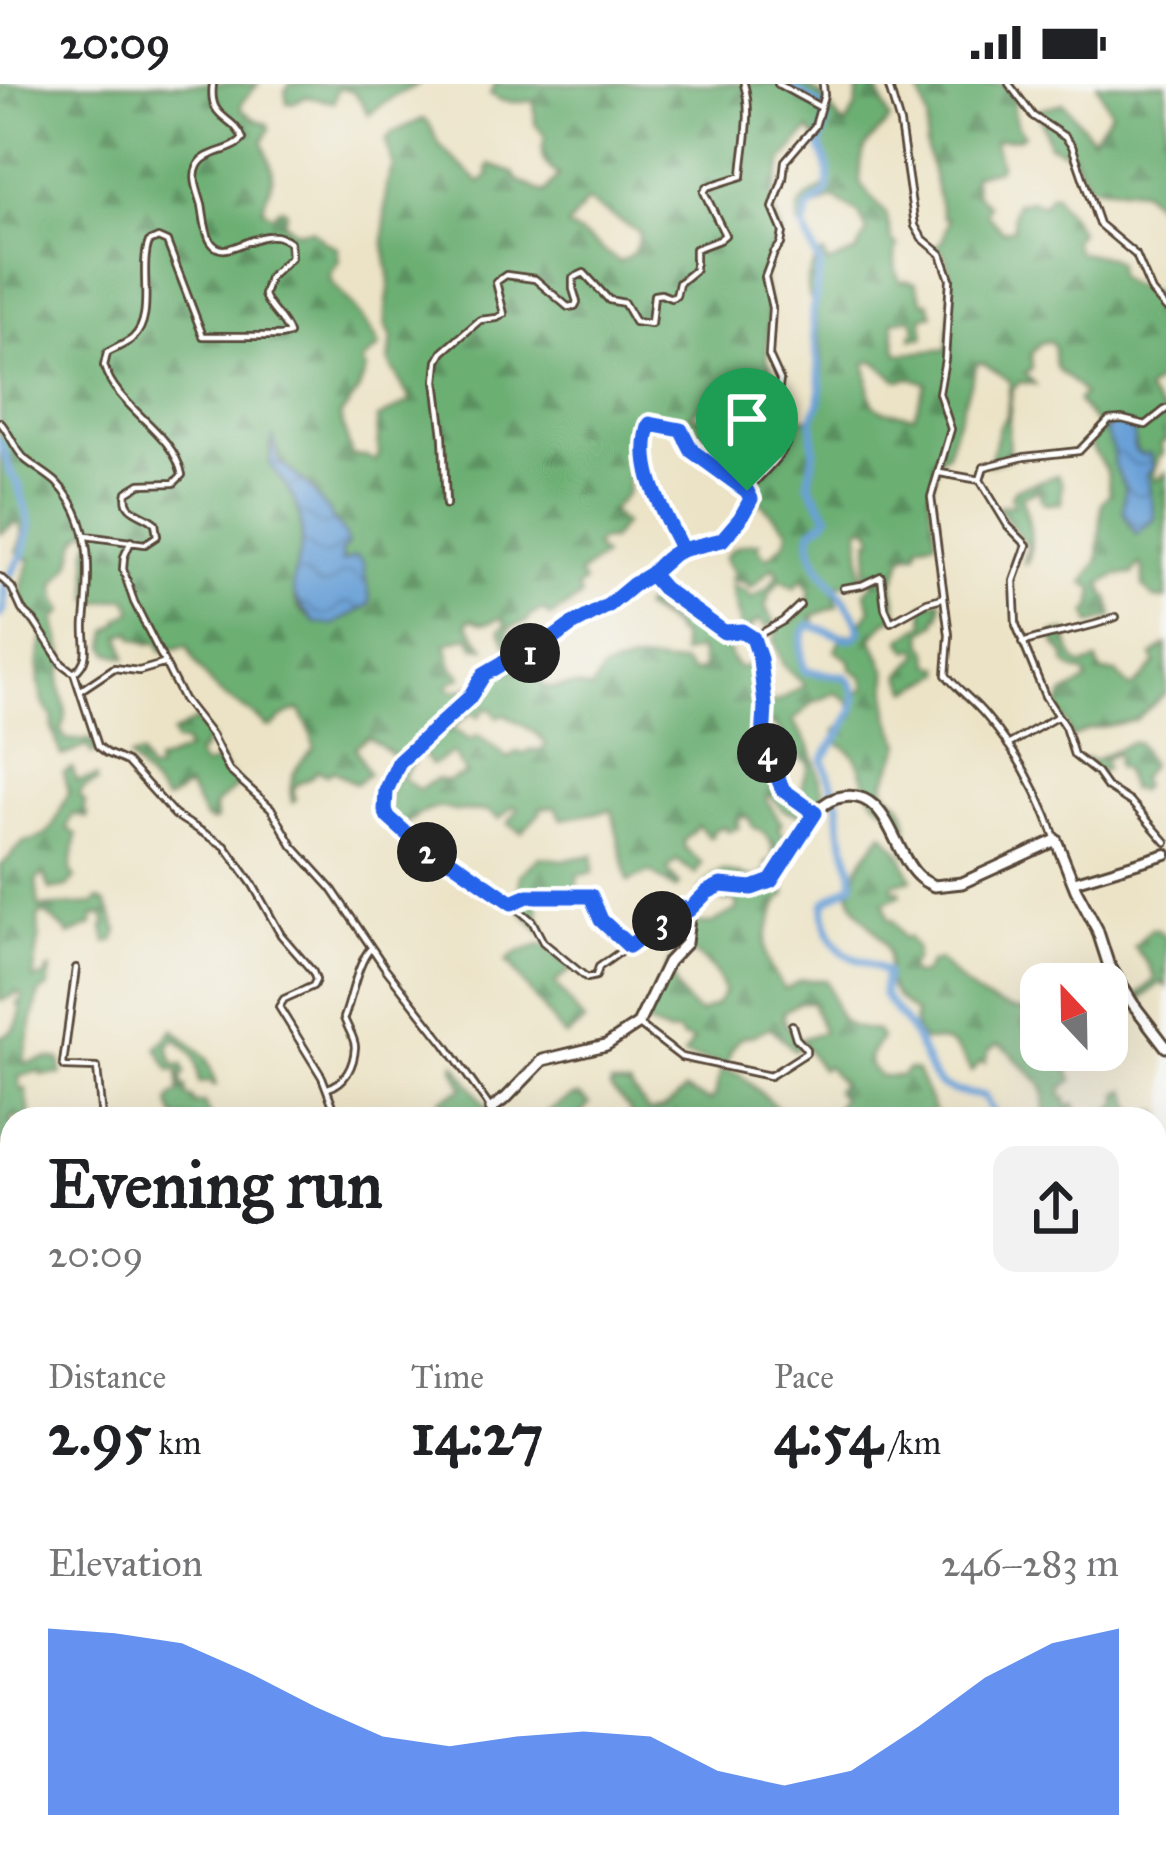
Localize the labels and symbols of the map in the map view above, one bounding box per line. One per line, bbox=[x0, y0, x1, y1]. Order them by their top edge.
pin bbox=[696, 368, 798, 491]
pin: 1 bbox=[500, 623, 560, 683]
pin: 4 bbox=[737, 723, 797, 783]
pin: 2 bbox=[397, 822, 457, 882]
pin: 3 bbox=[632, 891, 692, 951]
north arrow bbox=[1020, 963, 1128, 1071]

